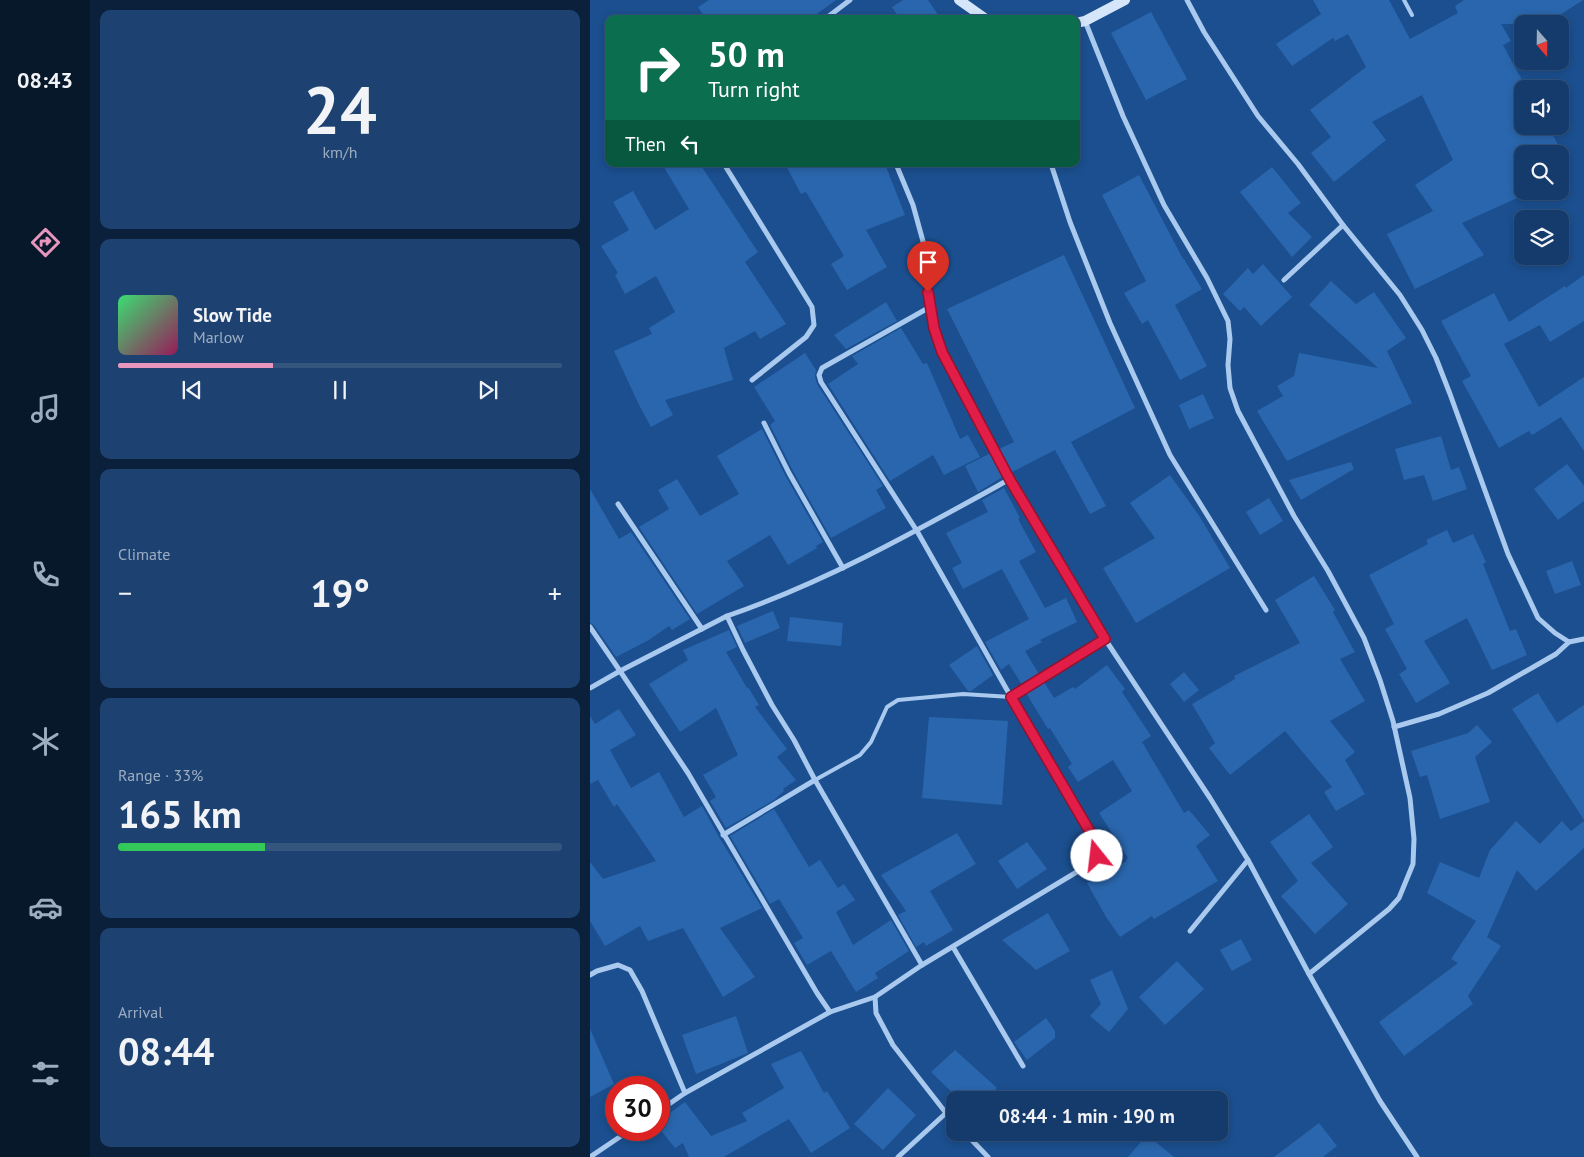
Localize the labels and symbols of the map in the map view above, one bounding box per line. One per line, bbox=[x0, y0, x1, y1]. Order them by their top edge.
north arrow bbox=[1514, 15, 1569, 70]
pin bbox=[907, 241, 949, 292]
position arrow bbox=[1070, 829, 1122, 881]
speed limit sign: 30 bbox=[605, 1076, 670, 1141]

